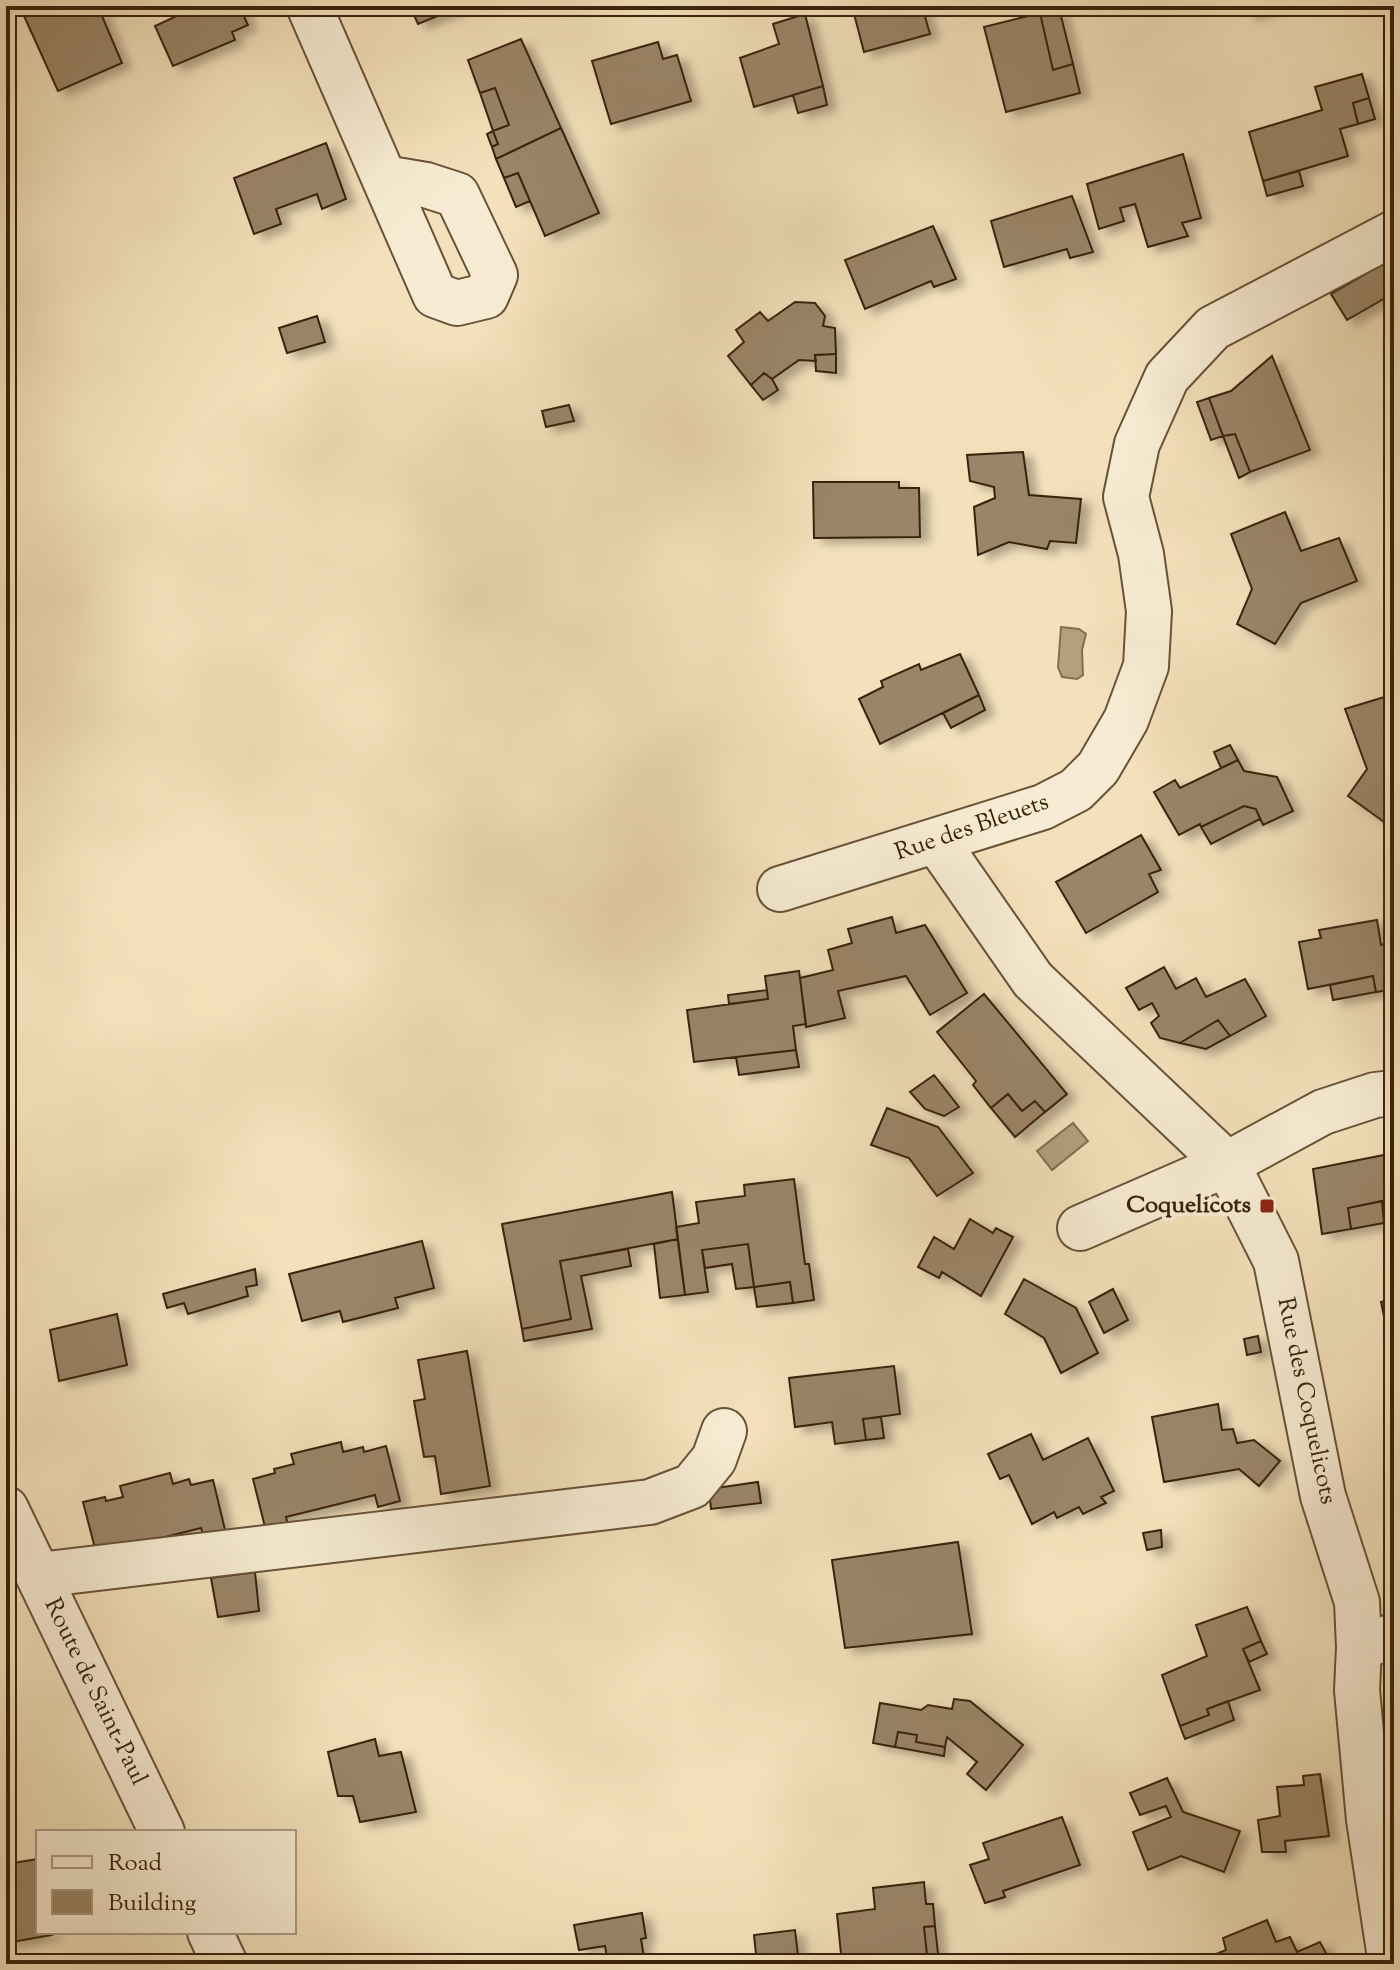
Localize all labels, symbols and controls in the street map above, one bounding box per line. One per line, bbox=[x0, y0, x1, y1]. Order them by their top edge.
street label: Rue des Bleuets bbox=[890, 786, 1054, 870]
place label: Coquelicots bbox=[1126, 1189, 1251, 1223]
marker: Coquelicots bbox=[1258, 1197, 1276, 1215]
street label: Rue des Coquelicots bbox=[1267, 1295, 1345, 1507]
street label: Route de Saint-Paul bbox=[35, 1593, 155, 1792]
legend bbox=[36, 1830, 296, 1934]
text: Road bbox=[108, 1847, 162, 1881]
text: Building bbox=[108, 1887, 197, 1921]

